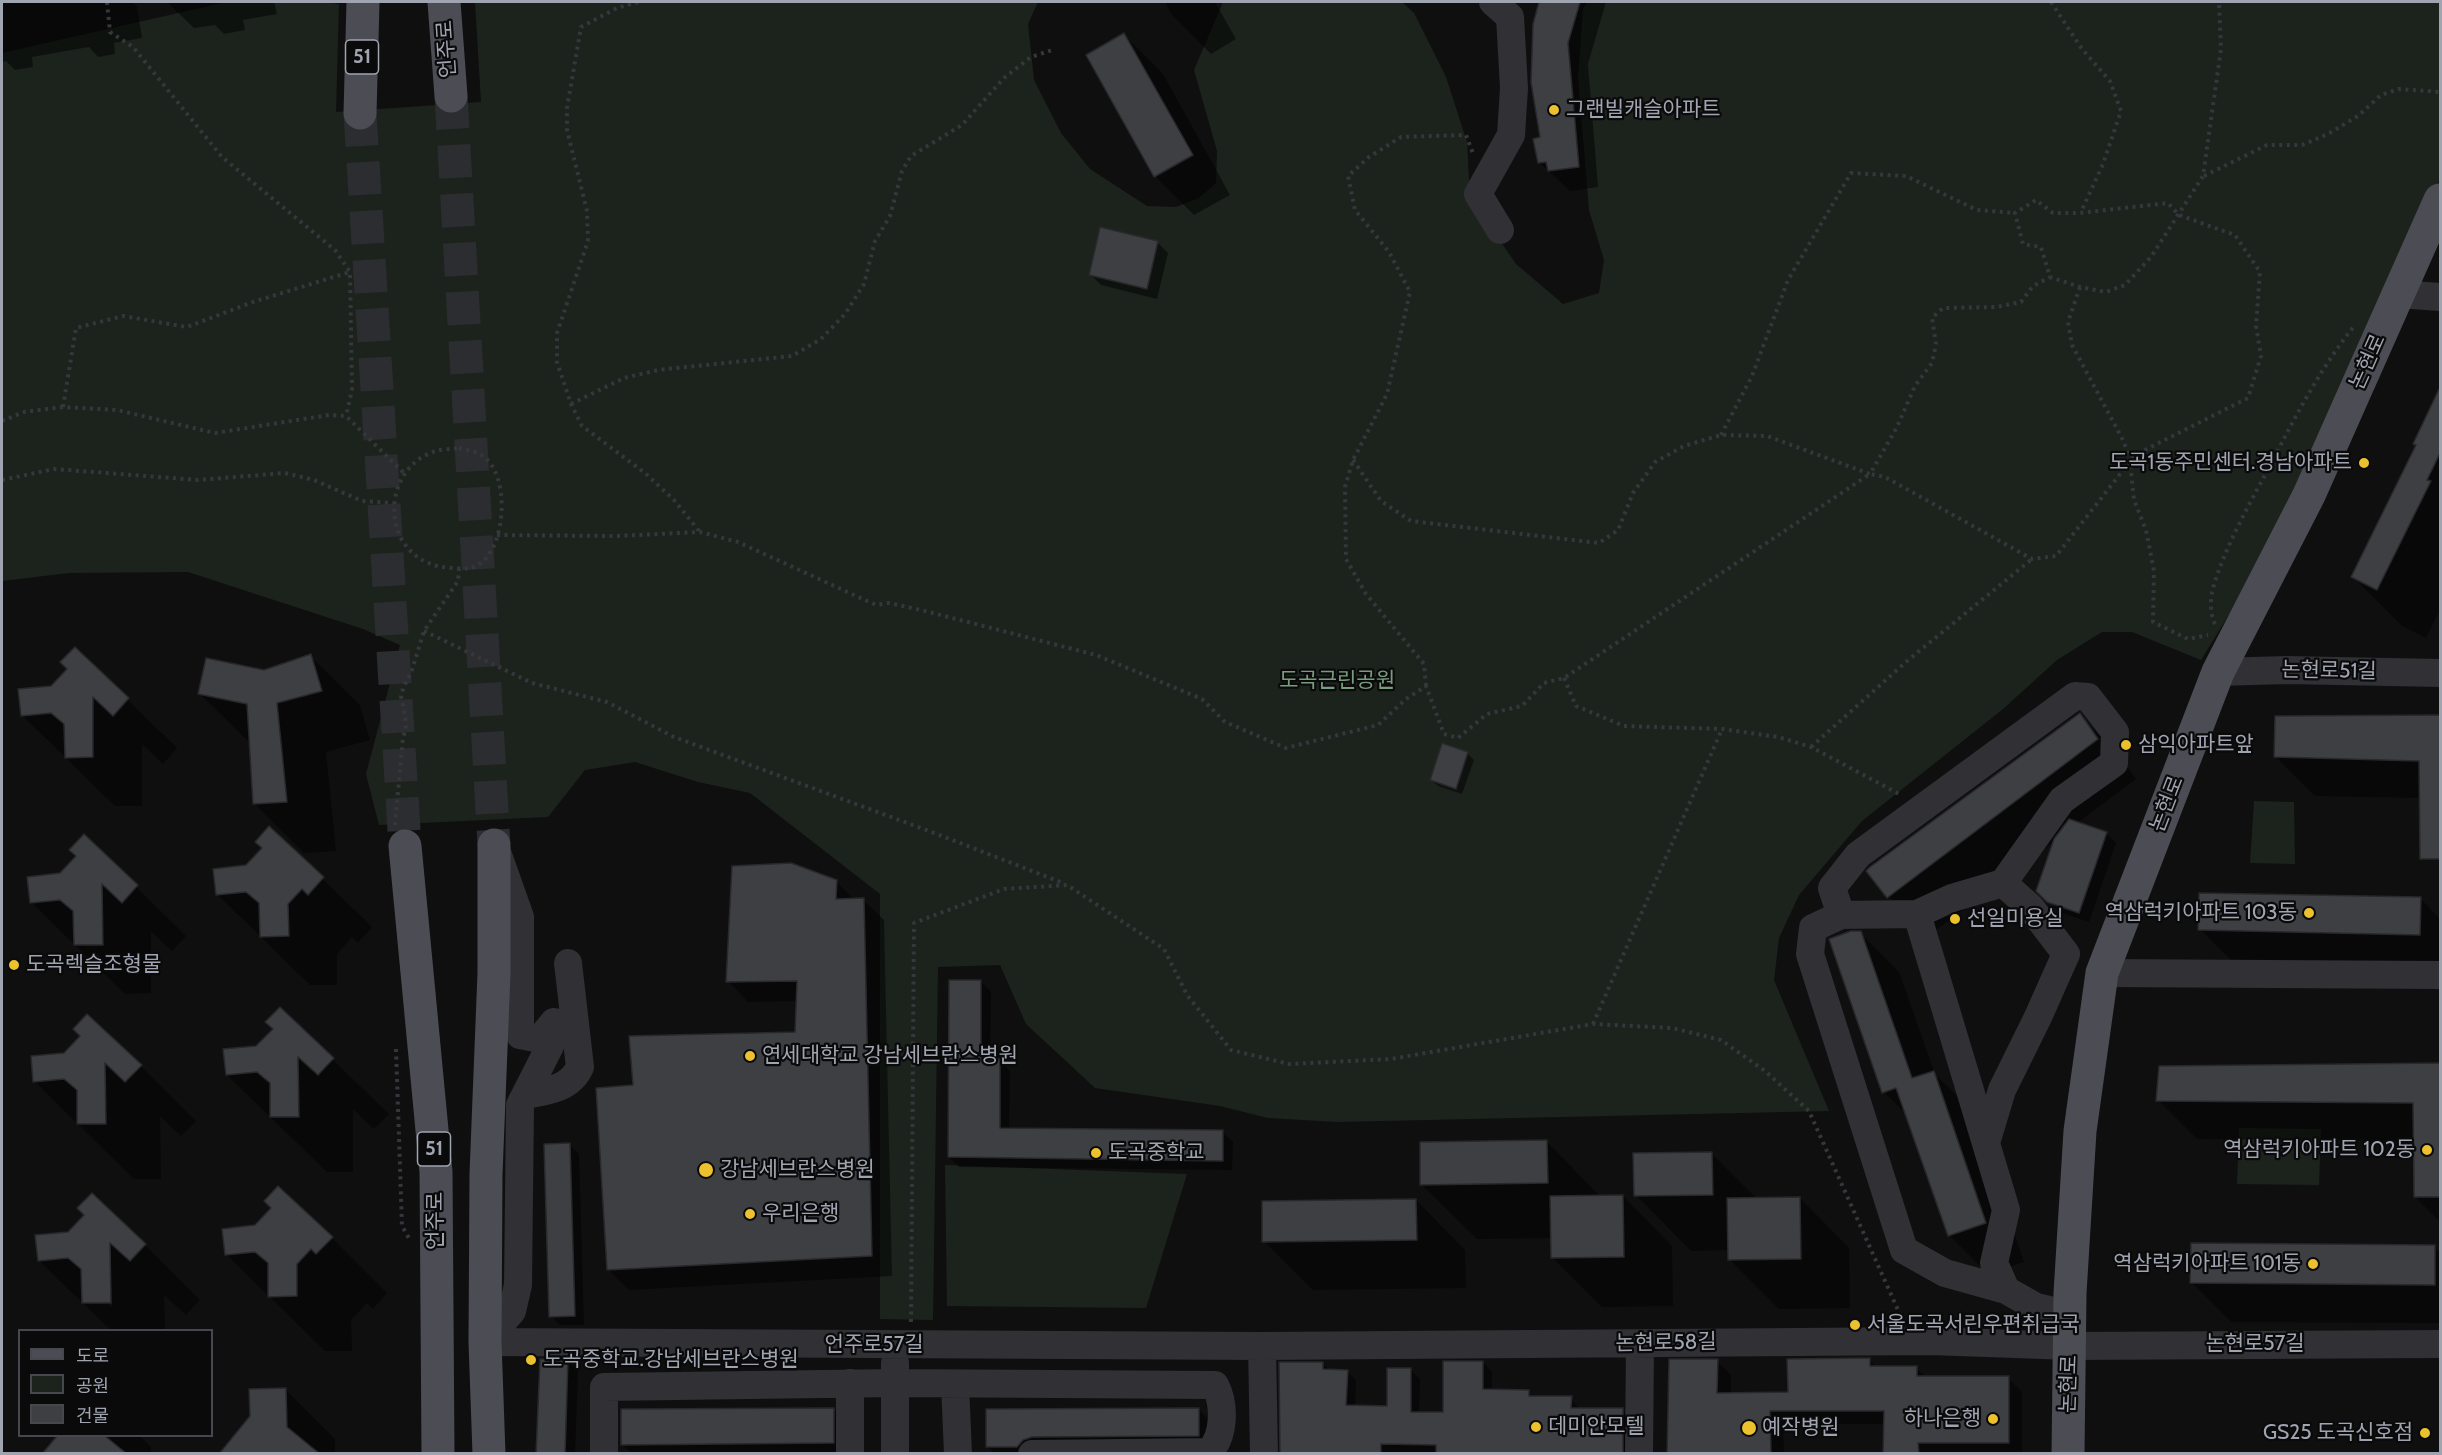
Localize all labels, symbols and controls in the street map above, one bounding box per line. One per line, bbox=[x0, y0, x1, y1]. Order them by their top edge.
street label: 언주로 bbox=[432, 19, 462, 79]
road number: 51 bbox=[346, 40, 378, 74]
place label: 그랜빌캐슬아파트 bbox=[1566, 97, 1721, 123]
marker: 그랜빌캐슬아파트 bbox=[1547, 103, 1561, 117]
street label: 논현로 bbox=[2345, 330, 2391, 394]
place label: 도곡1동주민센터.경남아파트 bbox=[2109, 450, 2352, 476]
marker: 도곡1동주민센터.경남아파트 bbox=[2357, 456, 2371, 470]
street label: 논현로51길 bbox=[2281, 658, 2377, 684]
park label: 도곡근린공원 bbox=[1279, 668, 1395, 694]
place label: 삼익아파트앞 bbox=[2138, 732, 2254, 758]
marker: 삼익아파트앞 bbox=[2119, 738, 2133, 752]
street label: 논현로 bbox=[2145, 772, 2189, 836]
place label: 역삼럭키아파트 103동 bbox=[2105, 900, 2297, 926]
place label: 선일미용실 bbox=[1967, 906, 2064, 932]
marker: 역삼럭키아파트 103동 bbox=[2302, 906, 2316, 920]
marker: 선일미용실 bbox=[1948, 912, 1962, 926]
place label: 도곡렉슬조형물 bbox=[26, 952, 161, 978]
marker: 도곡렉슬조형물 bbox=[7, 958, 21, 972]
place label: 연세대학교 강남세브란스병원 bbox=[762, 1043, 1018, 1069]
marker: 연세대학교 강남세브란스병원 bbox=[743, 1049, 757, 1063]
road number: 51 bbox=[418, 1132, 450, 1166]
place label: 역삼럭키아파트 102동 bbox=[2223, 1137, 2415, 1163]
place label: 도곡중학교 bbox=[1108, 1140, 1205, 1166]
marker: 역삼럭키아파트 102동 bbox=[2420, 1143, 2434, 1157]
marker: 도곡중학교 bbox=[1089, 1146, 1103, 1160]
place label: 강남세브란스병원 bbox=[720, 1157, 875, 1183]
marker: 강남세브란스병원 bbox=[697, 1161, 715, 1179]
street label: 언주로 bbox=[423, 1192, 449, 1250]
place label: 우리은행 bbox=[762, 1201, 839, 1227]
marker: 우리은행 bbox=[743, 1207, 757, 1221]
place label: 역삼럭키아파트 101동 bbox=[2113, 1251, 2301, 1277]
marker: 역삼럭키아파트 101동 bbox=[2306, 1257, 2320, 1271]
place label: 서울도곡서린우편취급국 bbox=[1867, 1312, 2080, 1338]
marker: 서울도곡서린우편취급국 bbox=[1848, 1318, 1862, 1332]
legend bbox=[18, 1329, 213, 1437]
street label: 논현로58길 bbox=[1615, 1330, 1717, 1356]
street label: 논현로57길 bbox=[2205, 1331, 2305, 1357]
street label: 언주로57길 bbox=[824, 1332, 924, 1358]
text: 도로 bbox=[76, 1345, 109, 1367]
place label: 도곡중학교.강남세브란스병원 bbox=[543, 1347, 799, 1373]
marker: 도곡중학교.강남세브란스병원 bbox=[524, 1353, 538, 1367]
street label: 논현로 bbox=[2055, 1355, 2083, 1413]
text: 공원 bbox=[76, 1375, 109, 1397]
text: 건물 bbox=[76, 1405, 109, 1427]
place label: 하나은행 bbox=[1904, 1406, 1981, 1432]
marker: 하나은행 bbox=[1986, 1412, 2000, 1426]
place label: 데미안모텔 bbox=[1548, 1414, 1645, 1440]
place label: 예작병원 bbox=[1762, 1415, 1839, 1441]
marker: 예작병원 bbox=[1740, 1419, 1758, 1437]
marker: 데미안모텔 bbox=[1529, 1420, 1543, 1434]
place label: GS25 도곡신호점 bbox=[2263, 1420, 2413, 1446]
marker: GS25 도곡신호점 bbox=[2418, 1426, 2432, 1440]

